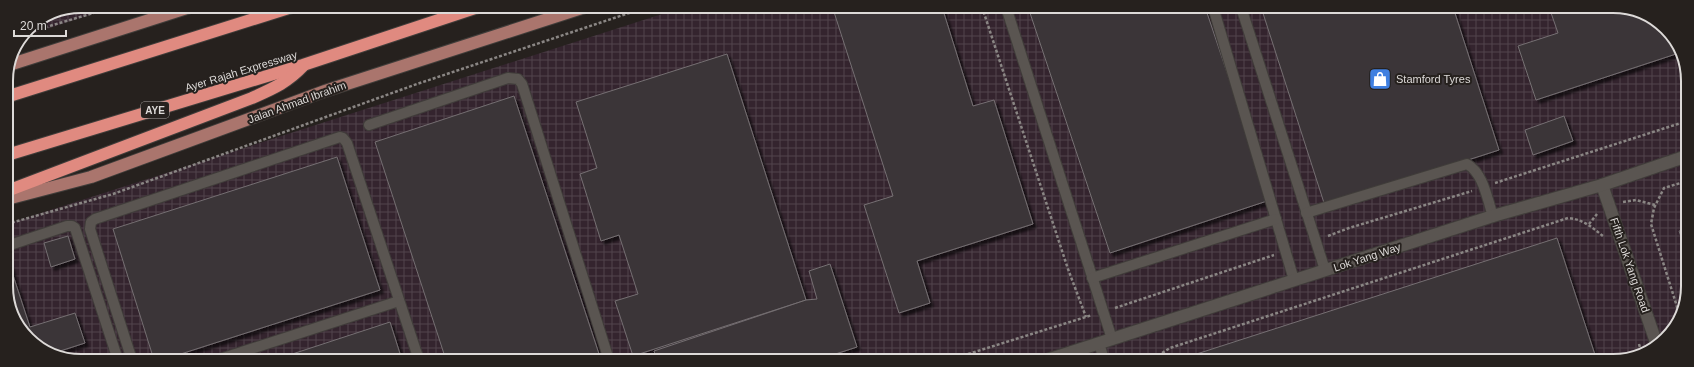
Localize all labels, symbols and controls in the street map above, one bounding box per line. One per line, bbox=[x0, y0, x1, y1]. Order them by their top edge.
scale bar bbox=[14, 12, 66, 38]
text: 20 m bbox=[20, 19, 47, 33]
street label: Ayer Rajah Expressway bbox=[184, 48, 299, 94]
shop icon: Stamford Tyres bbox=[1367, 66, 1393, 92]
place label: Stamford Tyres bbox=[1396, 73, 1471, 85]
street label: Jalan Ahmad Ibrahim bbox=[246, 79, 348, 125]
road number: AYE bbox=[141, 102, 169, 118]
street label: Fifth Lok Yang Road bbox=[1608, 216, 1652, 314]
street label: Lok Yang Way bbox=[1332, 240, 1403, 274]

